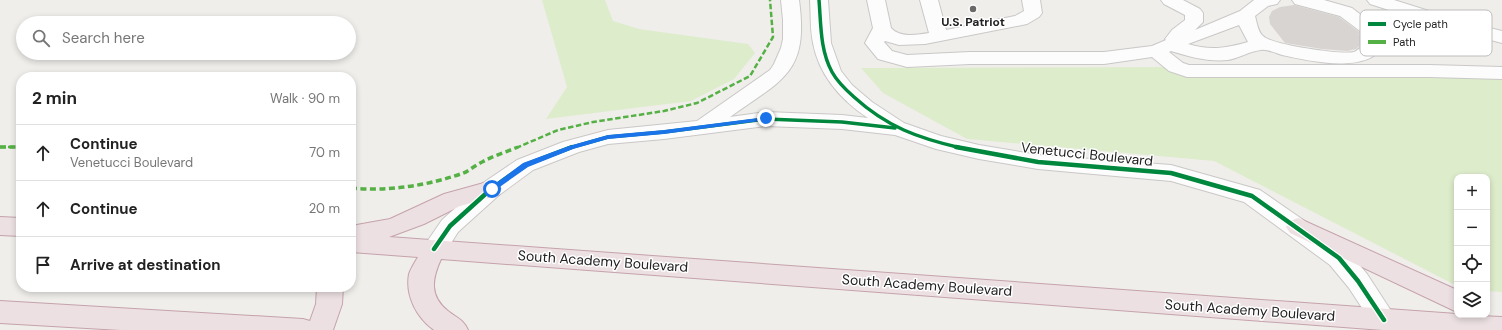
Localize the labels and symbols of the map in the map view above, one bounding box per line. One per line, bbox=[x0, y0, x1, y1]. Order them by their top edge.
marker: U.S. Patriot bbox=[968, 4, 978, 14]
legend bbox=[1360, 10, 1492, 56]
place label: U.S. Patriot bbox=[941, 14, 1005, 30]
text: Cycle path bbox=[1393, 17, 1448, 31]
text: Path bbox=[1393, 35, 1416, 49]
route end bbox=[757, 109, 775, 127]
street label: Venetucci Boulevard bbox=[1020, 138, 1154, 170]
route start bbox=[483, 180, 501, 198]
street label: South Academy Boulevard bbox=[517, 246, 689, 276]
street label: South Academy Boulevard bbox=[841, 270, 1013, 300]
street label: South Academy Boulevard bbox=[1164, 295, 1336, 325]

